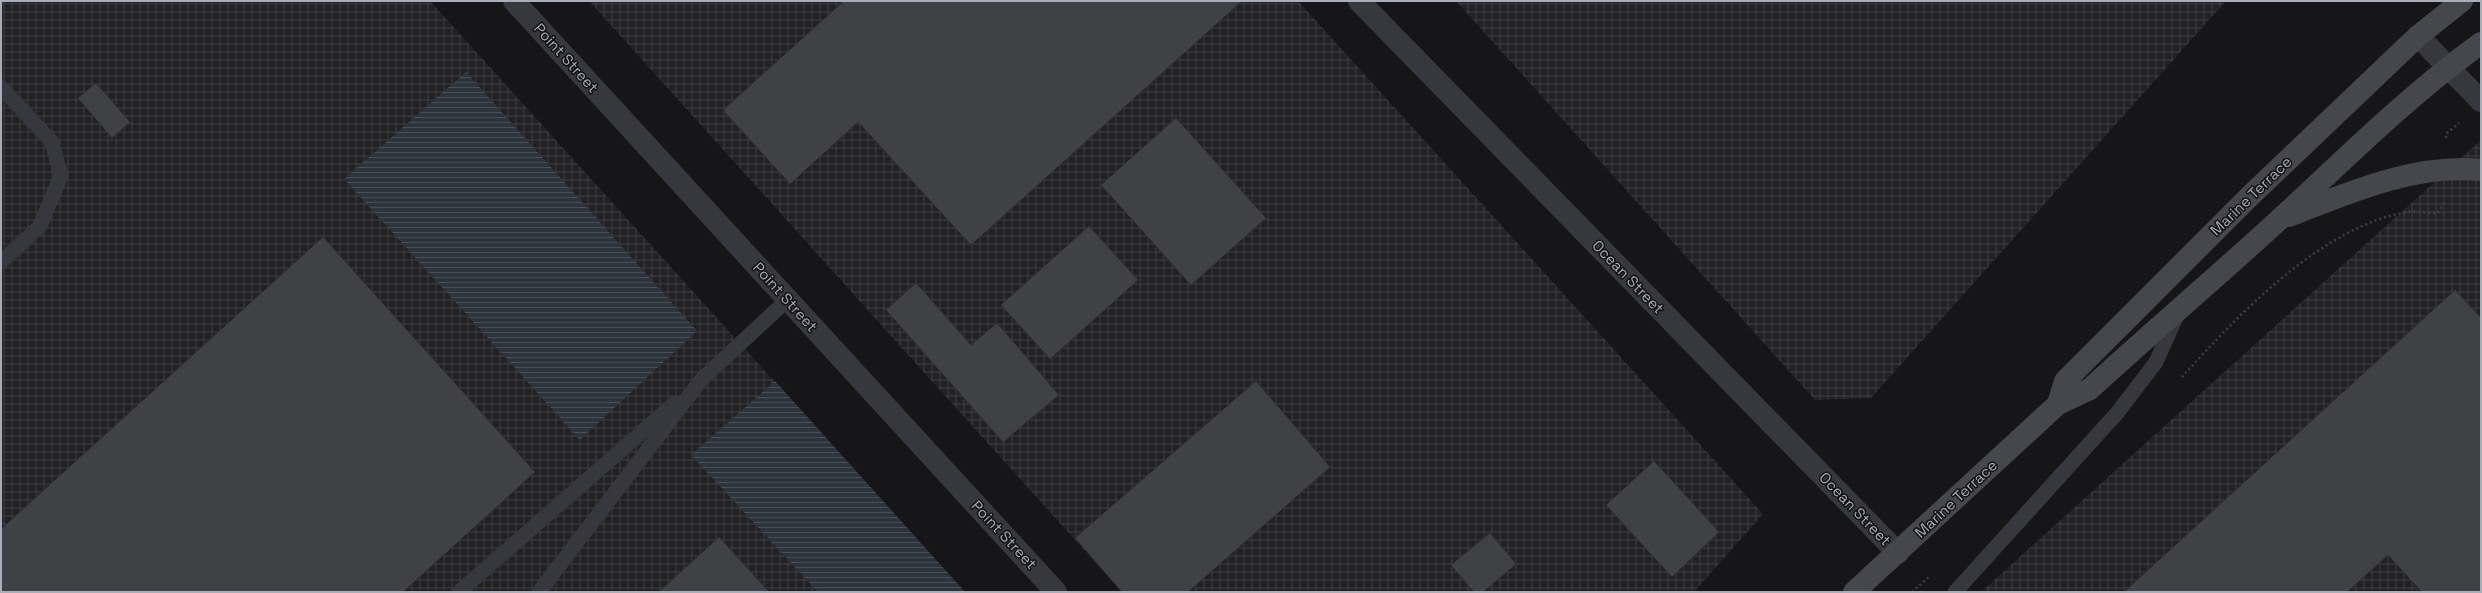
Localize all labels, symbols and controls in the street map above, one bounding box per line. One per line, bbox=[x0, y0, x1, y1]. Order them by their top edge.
street label: Point Street bbox=[530, 19, 603, 97]
street label: Marine Terrace bbox=[2206, 152, 2295, 239]
street label: Ocean Street bbox=[1588, 236, 1668, 318]
street label: Point Street bbox=[749, 258, 822, 336]
street label: Marine Terrace bbox=[1910, 455, 2001, 542]
street label: Ocean Street bbox=[1815, 468, 1895, 550]
street label: Point Street bbox=[968, 496, 1041, 573]

